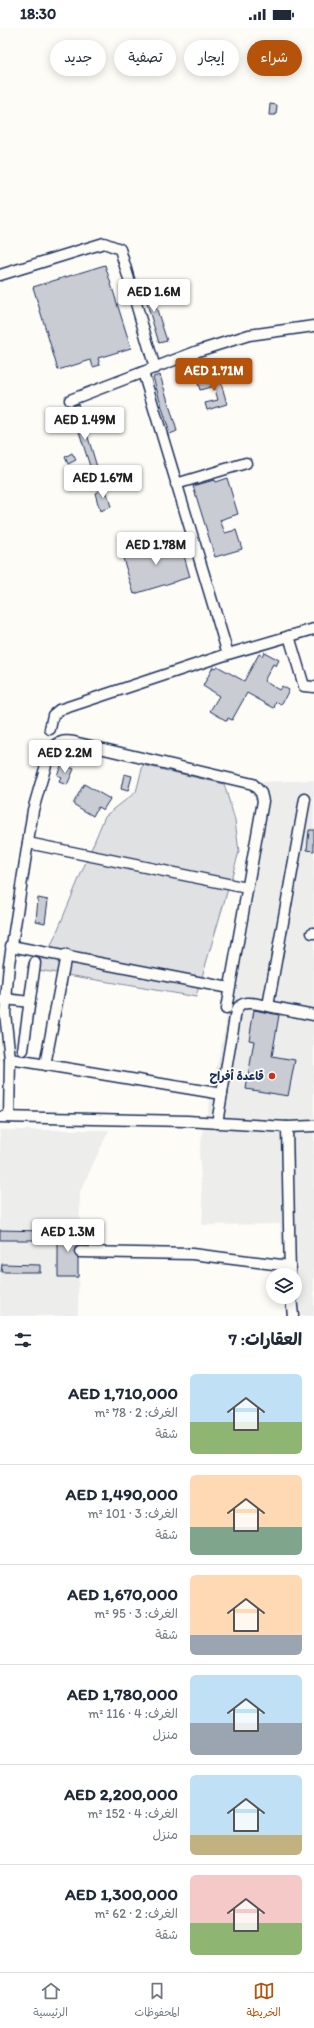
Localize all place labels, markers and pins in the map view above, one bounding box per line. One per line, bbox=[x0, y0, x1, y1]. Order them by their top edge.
pin: AED 1.6M bbox=[113, 279, 195, 313]
pin: AED 1.71M bbox=[168, 358, 260, 392]
pin: AED 1.49M bbox=[39, 407, 131, 441]
pin: AED 1.67M bbox=[57, 465, 149, 499]
pin: AED 1.78M bbox=[110, 532, 202, 566]
pin: AED 2.2M bbox=[24, 740, 106, 774]
place label: قاعدة أفراح bbox=[209, 1068, 264, 1084]
marker: قاعدة أفراح bbox=[267, 1071, 277, 1081]
pin: AED 1.3M bbox=[27, 1219, 109, 1253]

